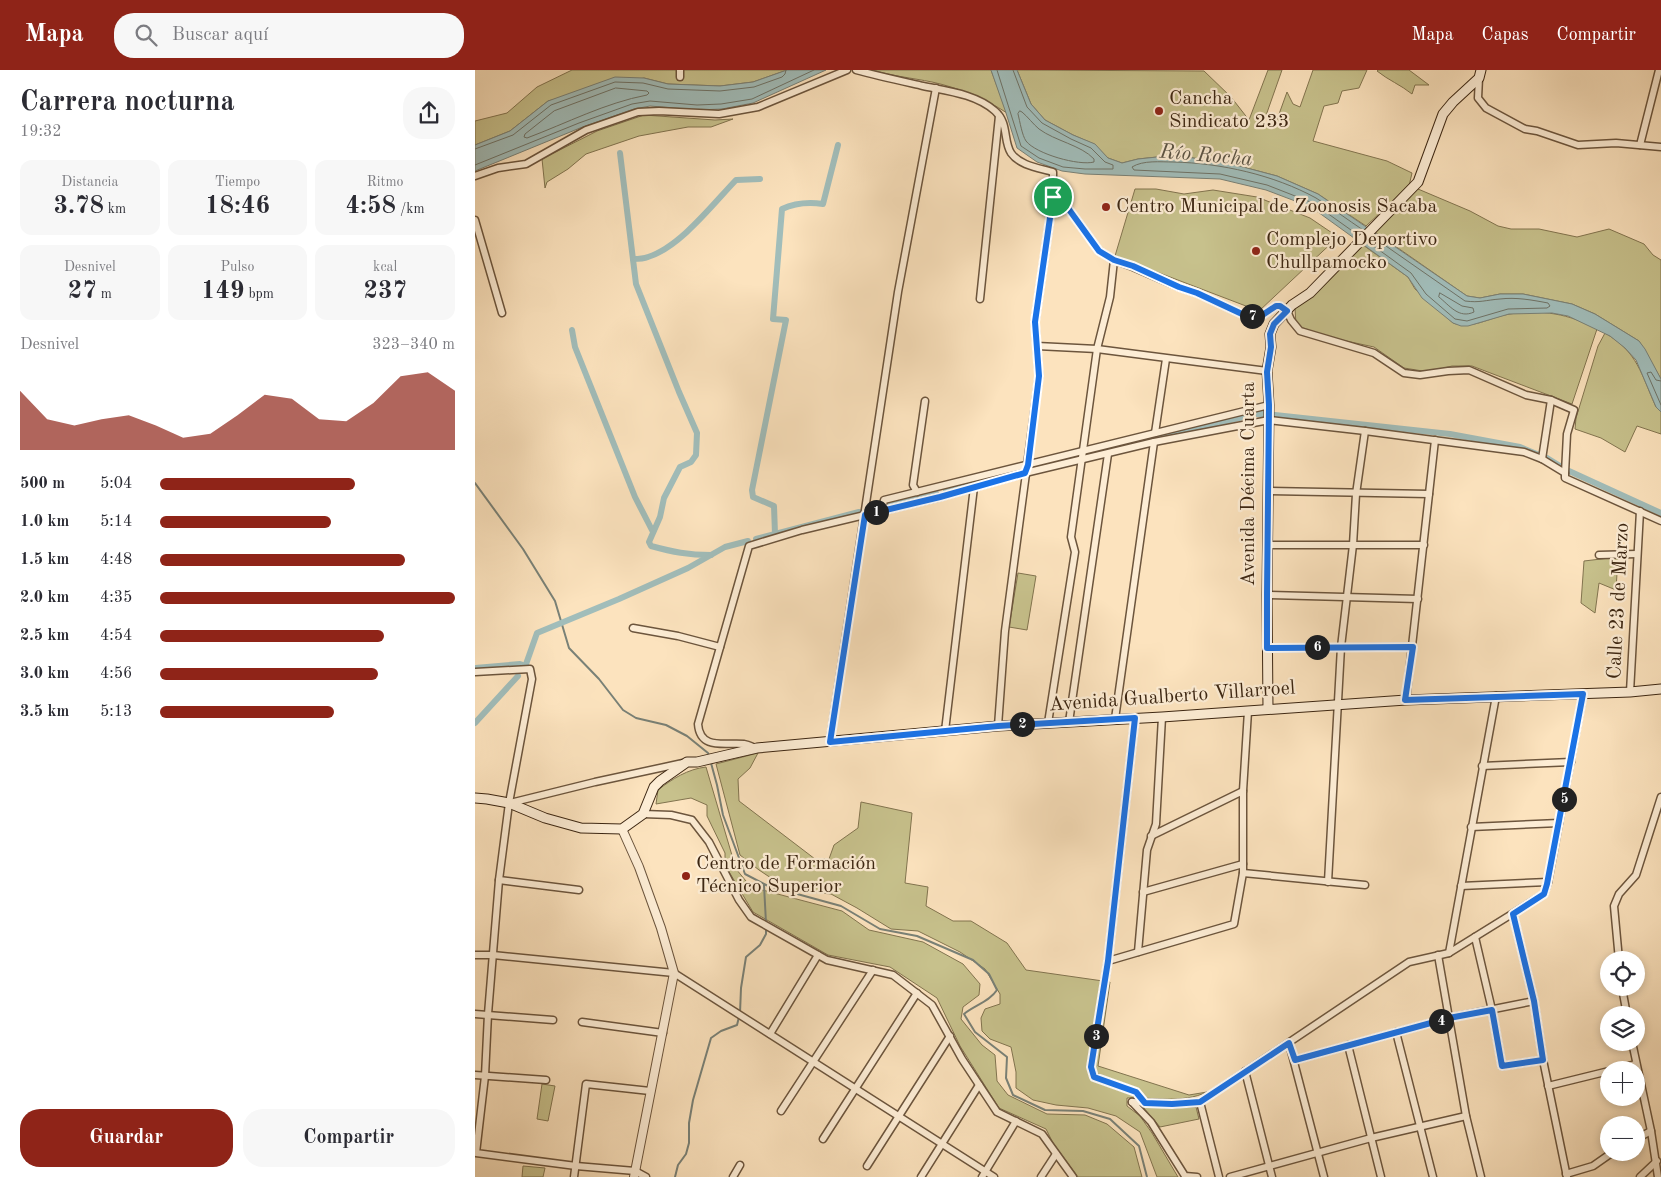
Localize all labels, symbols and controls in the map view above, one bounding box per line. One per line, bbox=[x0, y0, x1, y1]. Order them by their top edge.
search box bbox=[114, 13, 464, 58]
icon: search bbox=[132, 21, 160, 49]
text: Mapa bbox=[25, 23, 84, 47]
text: Buscar aquí bbox=[172, 26, 268, 45]
text: Mapa bbox=[1411, 26, 1454, 44]
text: Capas bbox=[1482, 26, 1529, 44]
text: Compartir bbox=[1557, 26, 1636, 44]
button: share bbox=[403, 87, 455, 139]
text: Carrera nocturna bbox=[20, 89, 235, 117]
place label: Cancha Sindicato 233 bbox=[1169, 89, 1289, 132]
marker: Cancha Sindicato 233 bbox=[1153, 105, 1165, 117]
text: 19:32 bbox=[20, 124, 62, 140]
water label: Río Rocha bbox=[1158, 141, 1253, 171]
text: Distancia bbox=[61, 175, 118, 189]
text: Tiempo bbox=[215, 175, 260, 189]
text: Ritmo bbox=[367, 175, 404, 189]
pin bbox=[1032, 176, 1074, 218]
icon: arrive bbox=[1039, 183, 1067, 211]
text: 3.78 bbox=[53, 194, 104, 219]
text: 18:46 bbox=[205, 194, 270, 219]
text: 4:58 bbox=[346, 194, 396, 219]
place label: Centro Municipal de Zoonosis Sacaba bbox=[1116, 197, 1437, 217]
marker: Centro Municipal de Zoonosis Sacaba bbox=[1100, 201, 1112, 213]
text: km bbox=[104, 202, 126, 216]
text: /km bbox=[396, 202, 425, 216]
place label: Complejo Deportivo Chullpamocko bbox=[1266, 230, 1437, 273]
marker: Complejo Deportivo Chullpamocko bbox=[1250, 245, 1262, 257]
text: Desnivel bbox=[64, 260, 116, 274]
text: Pulso bbox=[221, 260, 254, 274]
text: kcal bbox=[373, 260, 397, 274]
text: 27 bbox=[68, 279, 97, 304]
text: 149 bbox=[201, 279, 245, 304]
text: 237 bbox=[363, 279, 407, 304]
text: m bbox=[97, 287, 112, 301]
text: bpm bbox=[245, 287, 274, 301]
pin: 7 bbox=[1239, 304, 1265, 328]
text: 7 bbox=[1248, 309, 1257, 323]
text: Desnivel bbox=[20, 337, 79, 353]
text: 323–340 m bbox=[372, 337, 455, 353]
street label: Avenida Décima Cuarta bbox=[1239, 382, 1259, 586]
text: 500 m bbox=[20, 476, 65, 492]
text: 5:04 bbox=[100, 476, 132, 492]
pin: 1 bbox=[863, 500, 889, 524]
text: 1 bbox=[872, 505, 881, 519]
text: 1.0 km bbox=[20, 514, 69, 530]
text: 5:14 bbox=[100, 514, 132, 530]
street label: Calle 23 de Marzo bbox=[1605, 522, 1633, 680]
text: 1.5 km bbox=[20, 552, 69, 568]
text: 4:48 bbox=[100, 552, 132, 568]
text: 2.0 km bbox=[20, 590, 69, 606]
text: 4:35 bbox=[100, 590, 132, 606]
text: 2.5 km bbox=[20, 628, 69, 644]
text: 4:54 bbox=[100, 628, 132, 644]
pin: 6 bbox=[1305, 634, 1329, 660]
text: 6 bbox=[1313, 640, 1322, 654]
text: 3.0 km bbox=[20, 666, 69, 682]
text: 4:56 bbox=[100, 666, 132, 682]
street label: Avenida Gualberto Villarroel bbox=[1048, 678, 1296, 716]
text: 3.5 km bbox=[20, 704, 69, 720]
text: 5:13 bbox=[100, 704, 132, 720]
pin: 2 bbox=[1009, 712, 1035, 736]
text: 2 bbox=[1018, 717, 1027, 731]
pin: 5 bbox=[1551, 786, 1577, 812]
text: 5 bbox=[1560, 792, 1569, 806]
place label: Centro de Formación Técnico Superior bbox=[696, 854, 876, 897]
marker: Centro de Formación Técnico Superior bbox=[680, 870, 692, 882]
map controls bbox=[1600, 951, 1645, 1161]
button: locate bbox=[1600, 951, 1645, 996]
button: layers bbox=[1600, 1006, 1645, 1051]
pin: 4 bbox=[1429, 1008, 1453, 1034]
text: 4 bbox=[1437, 1014, 1446, 1028]
pin: 3 bbox=[1083, 1024, 1109, 1048]
text: 3 bbox=[1092, 1029, 1101, 1043]
button: + bbox=[1600, 1061, 1645, 1106]
button: Guardar bbox=[20, 1109, 233, 1167]
button: Compartir bbox=[243, 1109, 455, 1167]
button: − bbox=[1600, 1116, 1645, 1161]

